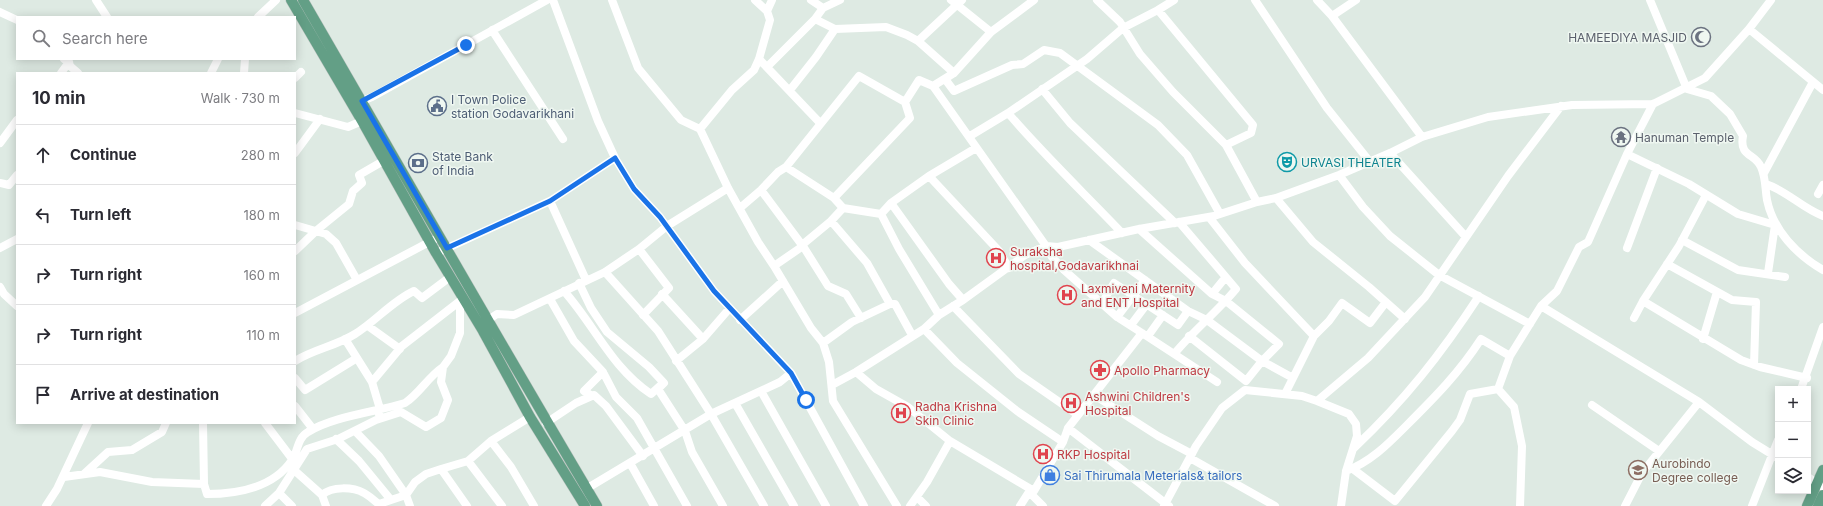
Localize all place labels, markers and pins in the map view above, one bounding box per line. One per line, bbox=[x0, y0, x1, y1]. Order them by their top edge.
mosque icon: HAMEEDIYA MASJID bbox=[1690, 26, 1712, 48]
place label: HAMEEDIYA MASJID bbox=[1568, 30, 1687, 45]
place label: I Town Police station Godavarikhani bbox=[451, 92, 574, 121]
public building icon: I Town Police station Godavarikhani bbox=[426, 95, 448, 117]
temple icon: Hanuman Temple bbox=[1610, 126, 1632, 148]
place label: Hanuman Temple bbox=[1635, 130, 1734, 145]
place label: State Bank of India bbox=[432, 149, 493, 178]
theatre icon: URVASI THEATER bbox=[1276, 151, 1298, 173]
bank icon: State Bank of India bbox=[407, 152, 429, 174]
place label: URVASI THEATER bbox=[1301, 155, 1402, 170]
place label: Suraksha hospital,Godavarikhnai bbox=[1010, 244, 1139, 273]
hospital icon: Suraksha hospital,Godavarikhnai bbox=[985, 247, 1007, 269]
place label: Laxmiveni Maternity and ENT Hospital bbox=[1081, 281, 1196, 310]
hospital icon: Laxmiveni Maternity and ENT Hospital bbox=[1056, 284, 1078, 306]
pharmacy icon: Apollo Pharmacy bbox=[1089, 359, 1111, 381]
place label: Apollo Pharmacy bbox=[1114, 363, 1210, 378]
place label: Ashwini Children's Hospital bbox=[1085, 389, 1190, 418]
hospital icon: Ashwini Children's Hospital bbox=[1060, 392, 1082, 414]
place label: Radha Krishna Skin Clinic bbox=[915, 399, 997, 428]
hospital icon: Radha Krishna Skin Clinic bbox=[890, 402, 912, 424]
hospital icon: RKP Hospital bbox=[1032, 443, 1054, 465]
place label: RKP Hospital bbox=[1057, 447, 1130, 462]
place label: Aurobindo Degree college bbox=[1652, 456, 1738, 485]
school or university icon: Aurobindo Degree college bbox=[1627, 459, 1649, 481]
shop icon: Sai Thirumala Meterials& tailors bbox=[1039, 464, 1061, 486]
place label: Sai Thirumala Meterials& tailors bbox=[1064, 468, 1242, 483]

